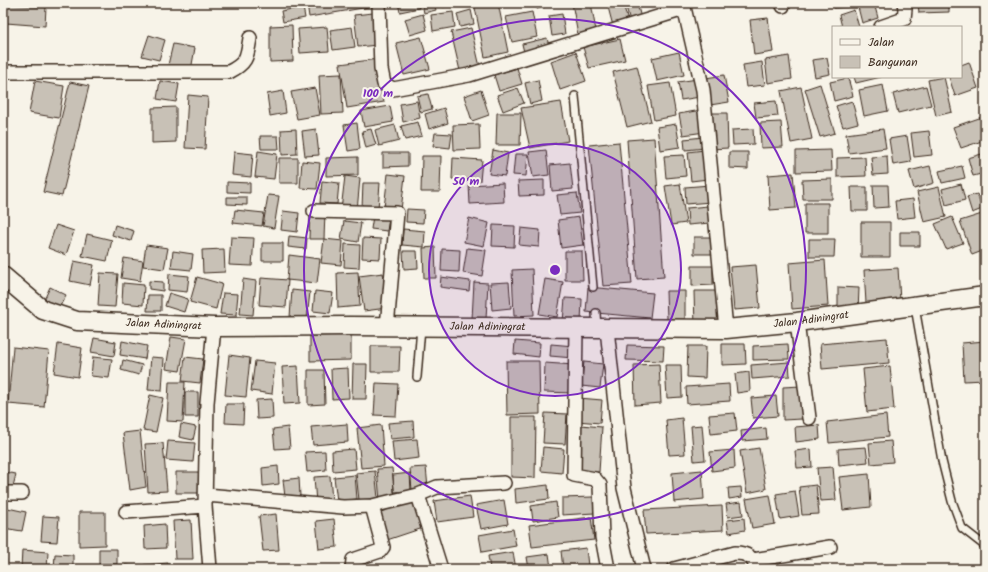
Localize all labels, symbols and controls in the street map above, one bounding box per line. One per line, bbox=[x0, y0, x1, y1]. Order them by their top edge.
legend bbox=[832, 26, 962, 78]
text: Jalan bbox=[868, 33, 894, 52]
text: Bangunan bbox=[868, 53, 918, 72]
text: 100 m bbox=[363, 84, 393, 103]
text: 50 m bbox=[452, 172, 480, 191]
centre of rings bbox=[548, 263, 562, 277]
street label: Jalan Adiningrat bbox=[772, 306, 851, 333]
street label: Jalan Adiningrat bbox=[125, 314, 203, 335]
street label: Jalan Adiningrat bbox=[450, 318, 526, 336]

